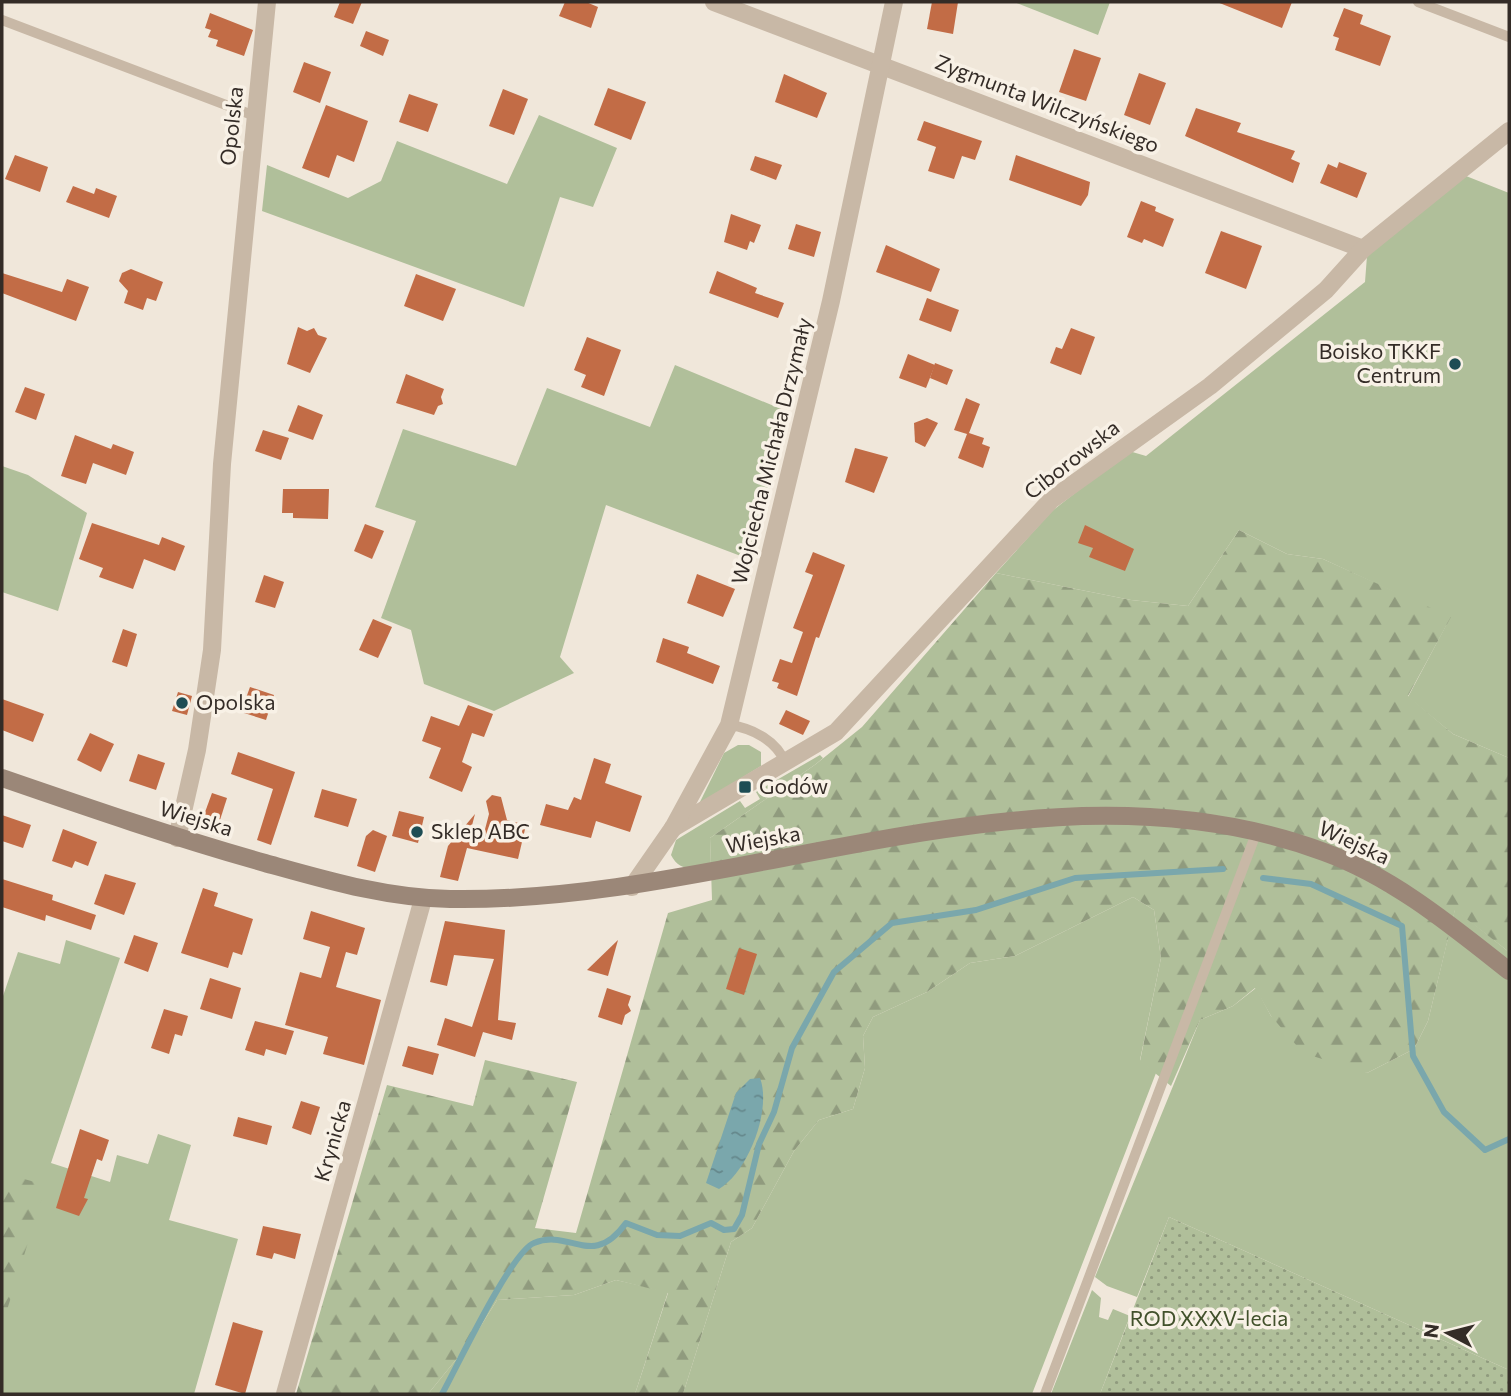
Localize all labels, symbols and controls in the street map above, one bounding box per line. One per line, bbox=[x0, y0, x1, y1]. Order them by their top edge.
street label: Zygmunta Wilczyńskiego bbox=[932, 48, 1163, 157]
street label: Opolska bbox=[214, 85, 247, 167]
street label: Wojciecha Michała Drzymały bbox=[725, 315, 816, 587]
place label: Boisko TKKF Centrum bbox=[1319, 338, 1441, 387]
marker: Boisko TKKF Centrum bbox=[1447, 356, 1463, 372]
street label: Ciborowska bbox=[1019, 414, 1124, 504]
place label: Opolska bbox=[196, 689, 275, 714]
marker: Opolska bbox=[174, 695, 190, 711]
place label: Godów bbox=[759, 773, 828, 798]
marker: Godów bbox=[737, 779, 753, 795]
street label: Wiejska bbox=[157, 795, 236, 841]
street label: Wiejska bbox=[1315, 814, 1394, 869]
place label: Sklep ABC bbox=[431, 818, 530, 843]
street label: Wiejska bbox=[724, 820, 802, 857]
marker: Sklep ABC bbox=[409, 824, 425, 840]
street label: Krynicka bbox=[308, 1097, 355, 1184]
north arrow bbox=[1413, 1298, 1483, 1368]
park label: ROD XXXV-lecia bbox=[1130, 1305, 1288, 1330]
text: N bbox=[1418, 1322, 1443, 1339]

